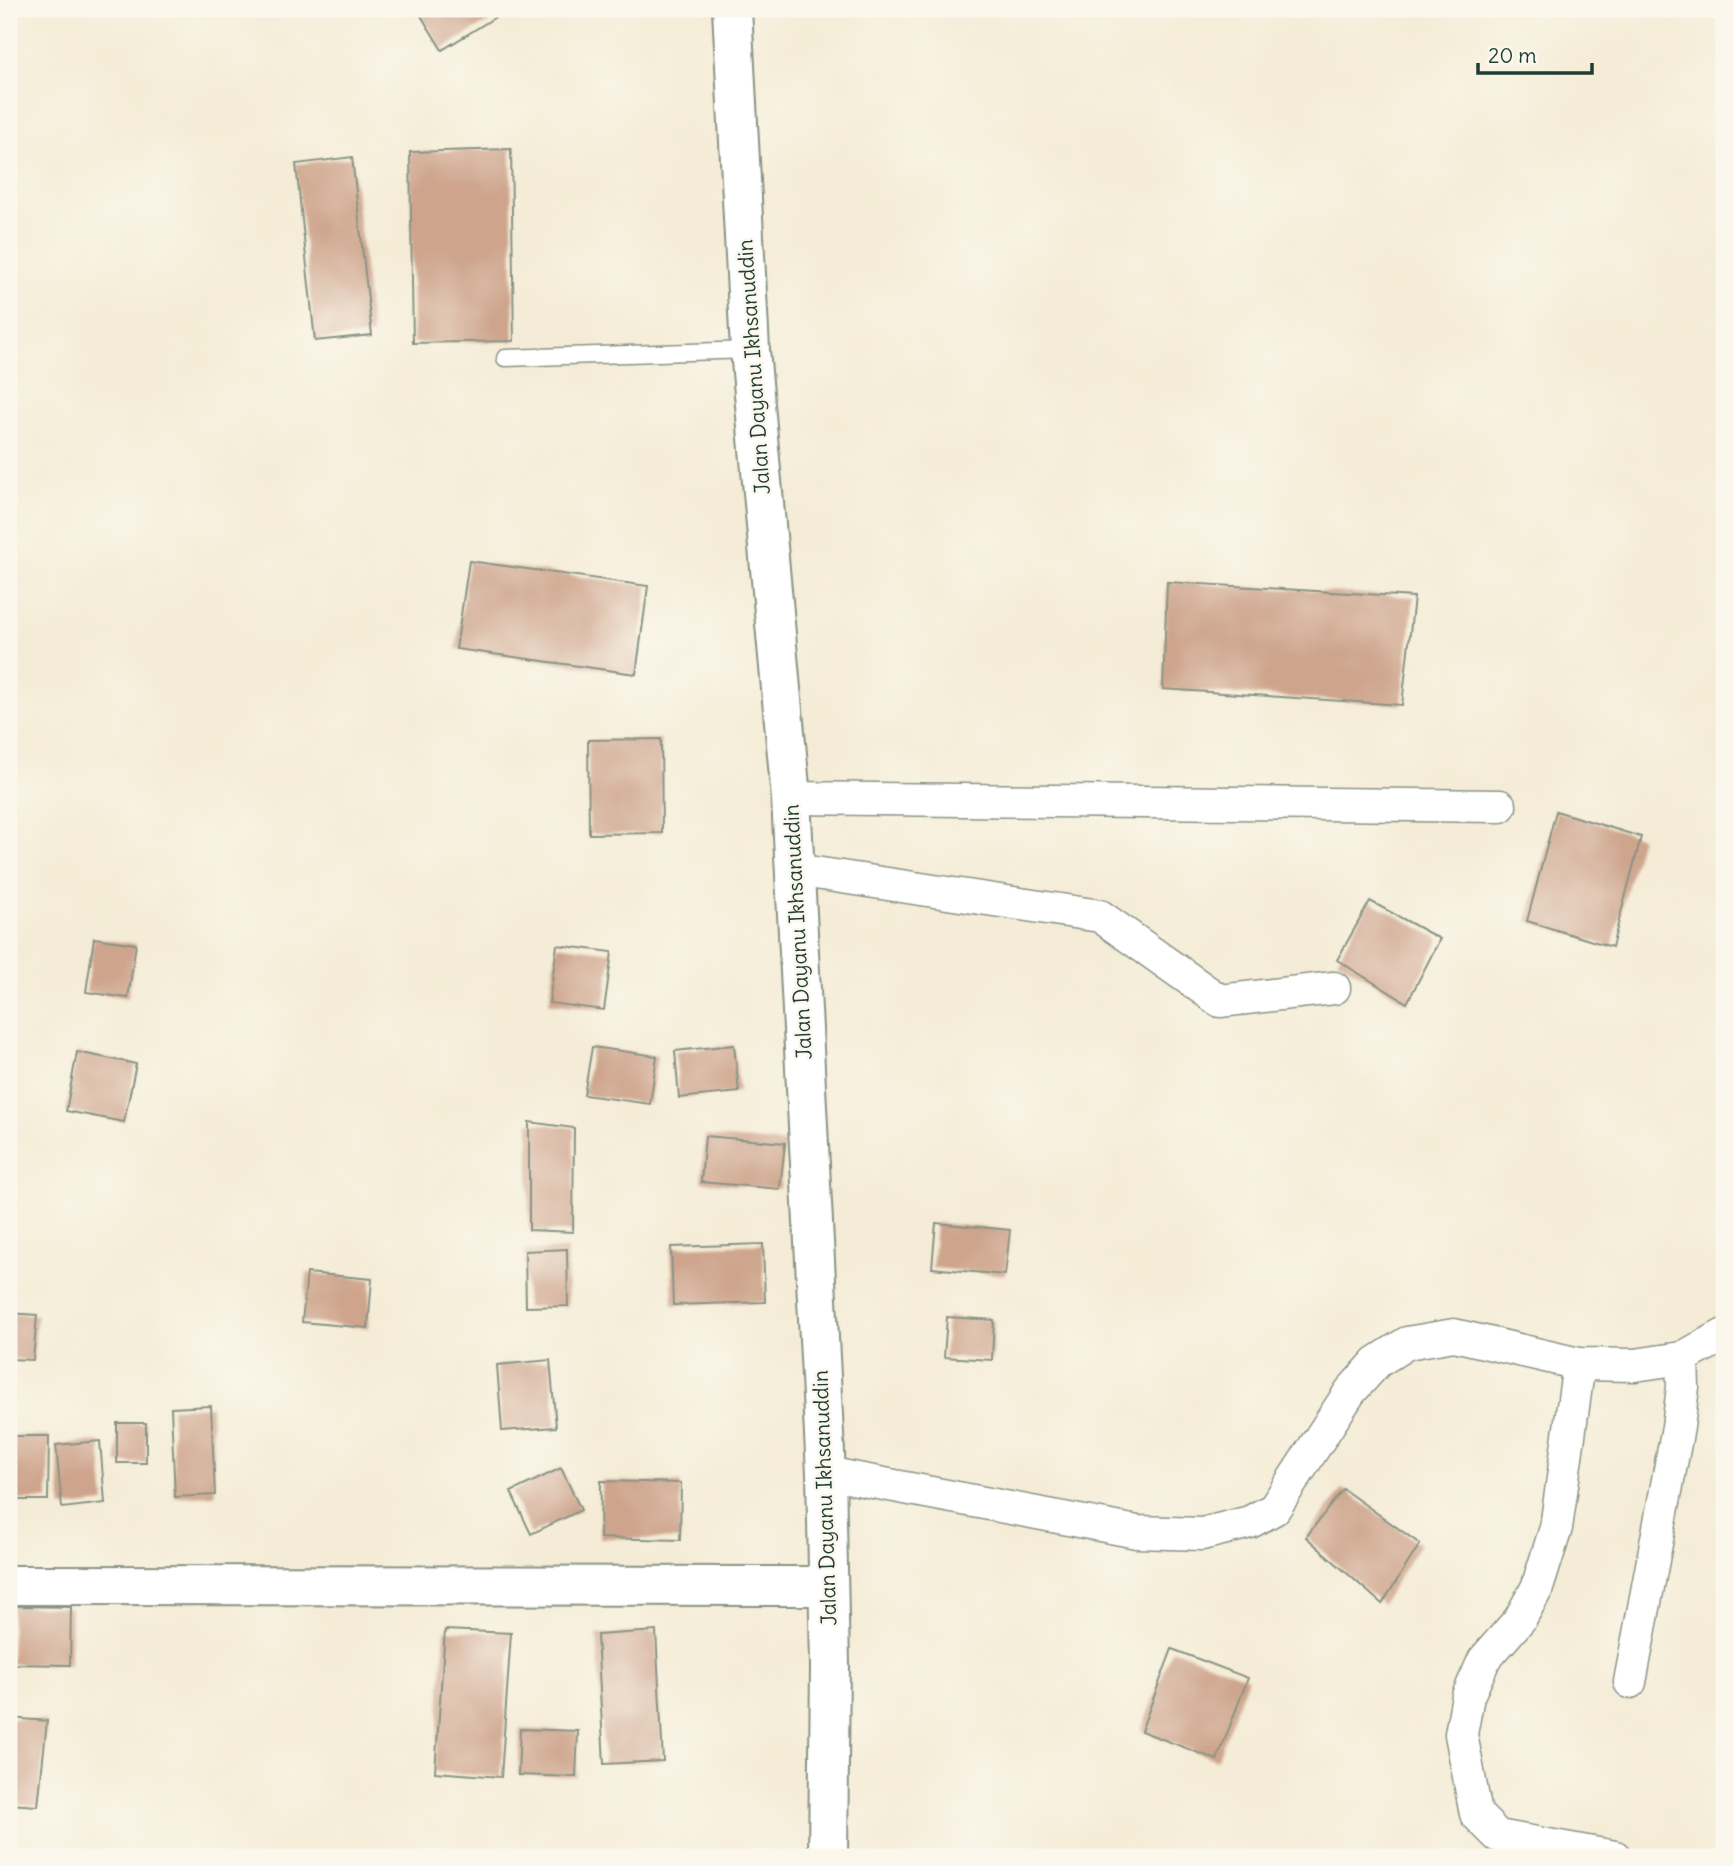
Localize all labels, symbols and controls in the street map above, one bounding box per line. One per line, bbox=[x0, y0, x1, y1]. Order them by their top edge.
scale bar bbox=[1478, 32, 1591, 76]
text: 20 m bbox=[1488, 42, 1537, 69]
street label: Jalan Dayanu Ikhsanuddin bbox=[731, 238, 776, 496]
street label: Jalan Dayanu Ikhsanuddin bbox=[777, 804, 818, 1060]
street label: Jalan Dayanu Ikhsanuddin bbox=[807, 1370, 842, 1626]

